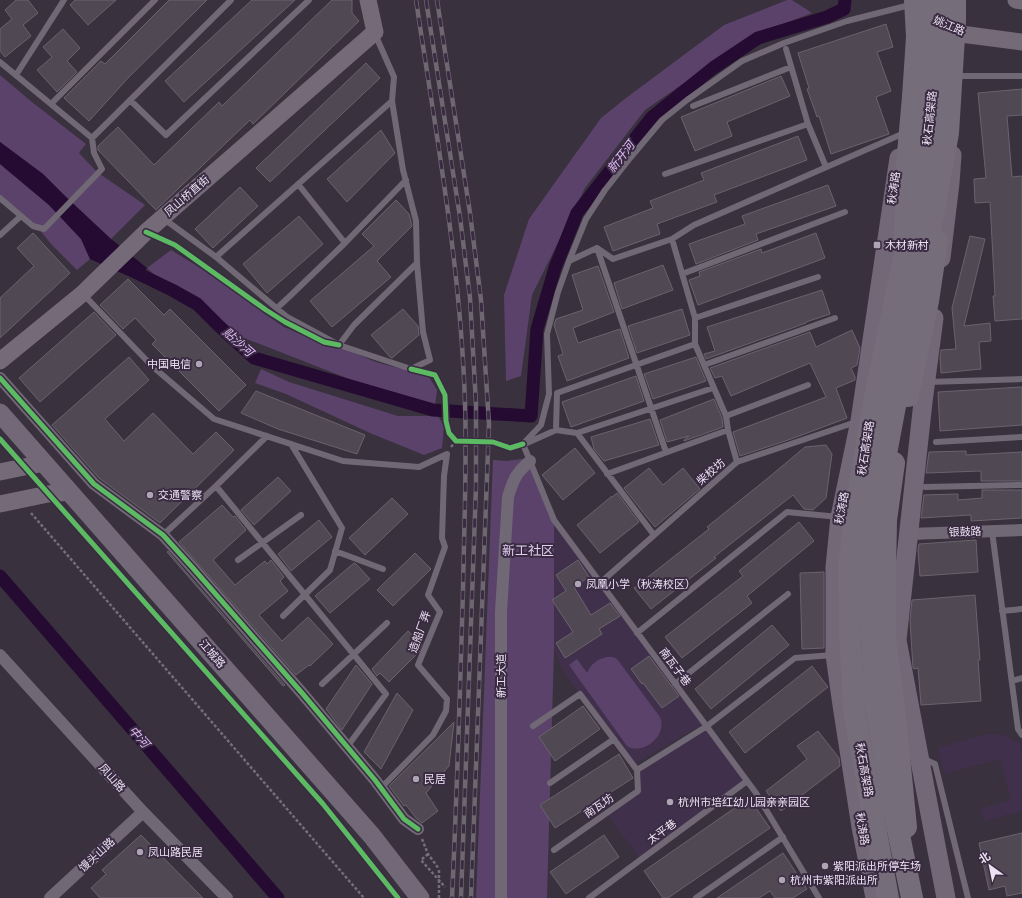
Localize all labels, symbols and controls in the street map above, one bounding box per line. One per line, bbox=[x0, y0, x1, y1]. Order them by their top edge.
street label: 姚江路 bbox=[931, 14, 967, 38]
street label: 秋石高架路 bbox=[921, 90, 939, 146]
water label: 新开河 bbox=[604, 137, 639, 175]
street label: 秋涛路 bbox=[885, 171, 903, 205]
street label: 凤山桥直街 bbox=[162, 173, 212, 219]
place label: 木材新村 bbox=[885, 239, 929, 252]
marker: 木材新村 bbox=[872, 240, 882, 250]
water label: 贴沙河 bbox=[220, 325, 258, 361]
place label: 中国电信 bbox=[147, 358, 191, 371]
marker: 中国电信 bbox=[194, 359, 204, 369]
street label: 秋石高架路 bbox=[855, 420, 877, 476]
street label: 柴校坊 bbox=[694, 456, 728, 488]
place label: 交通警察 bbox=[158, 489, 202, 502]
marker: 交通警察 bbox=[145, 490, 155, 500]
street label: 秋涛路 bbox=[833, 491, 851, 525]
street label: 银鼓路 bbox=[948, 525, 982, 539]
district label: 新工社区 bbox=[502, 543, 554, 558]
place label: 凤凰小学（秋涛校区） bbox=[586, 578, 696, 591]
marker: 凤凰小学（秋涛校区） bbox=[573, 579, 583, 589]
street label: 造船厂弄 bbox=[406, 609, 434, 655]
street label: 江城路 bbox=[196, 637, 228, 671]
street label: 南瓦子巷 bbox=[657, 646, 693, 688]
street label: 新工大道 bbox=[495, 654, 508, 698]
water label: 中河 bbox=[126, 723, 153, 752]
street label: 秋石高架路 bbox=[853, 742, 875, 798]
street label: 凤山路 bbox=[96, 761, 128, 795]
place label: 民居 bbox=[424, 773, 446, 786]
marker: 民居 bbox=[411, 774, 421, 784]
street label: 南瓦坊 bbox=[582, 791, 616, 821]
place label: 杭州市培红幼儿园亲亲园区 bbox=[678, 796, 810, 809]
marker: 杭州市培红幼儿园亲亲园区 bbox=[665, 797, 675, 807]
street label: 秋涛路 bbox=[853, 812, 871, 846]
street label: 太平巷 bbox=[645, 817, 679, 847]
street label: 馒头山路 bbox=[76, 835, 118, 875]
place label: 凤山路民居 bbox=[148, 846, 203, 859]
north arrow bbox=[970, 846, 1010, 886]
marker: 凤山路民居 bbox=[135, 847, 145, 857]
text: 北 bbox=[977, 850, 993, 866]
place label: 紫阳派出所停车场 bbox=[833, 860, 921, 873]
marker: 紫阳派出所停车场 bbox=[820, 861, 830, 871]
place label: 杭州市紫阳派出所 bbox=[790, 874, 878, 887]
marker: 杭州市紫阳派出所 bbox=[777, 875, 787, 885]

